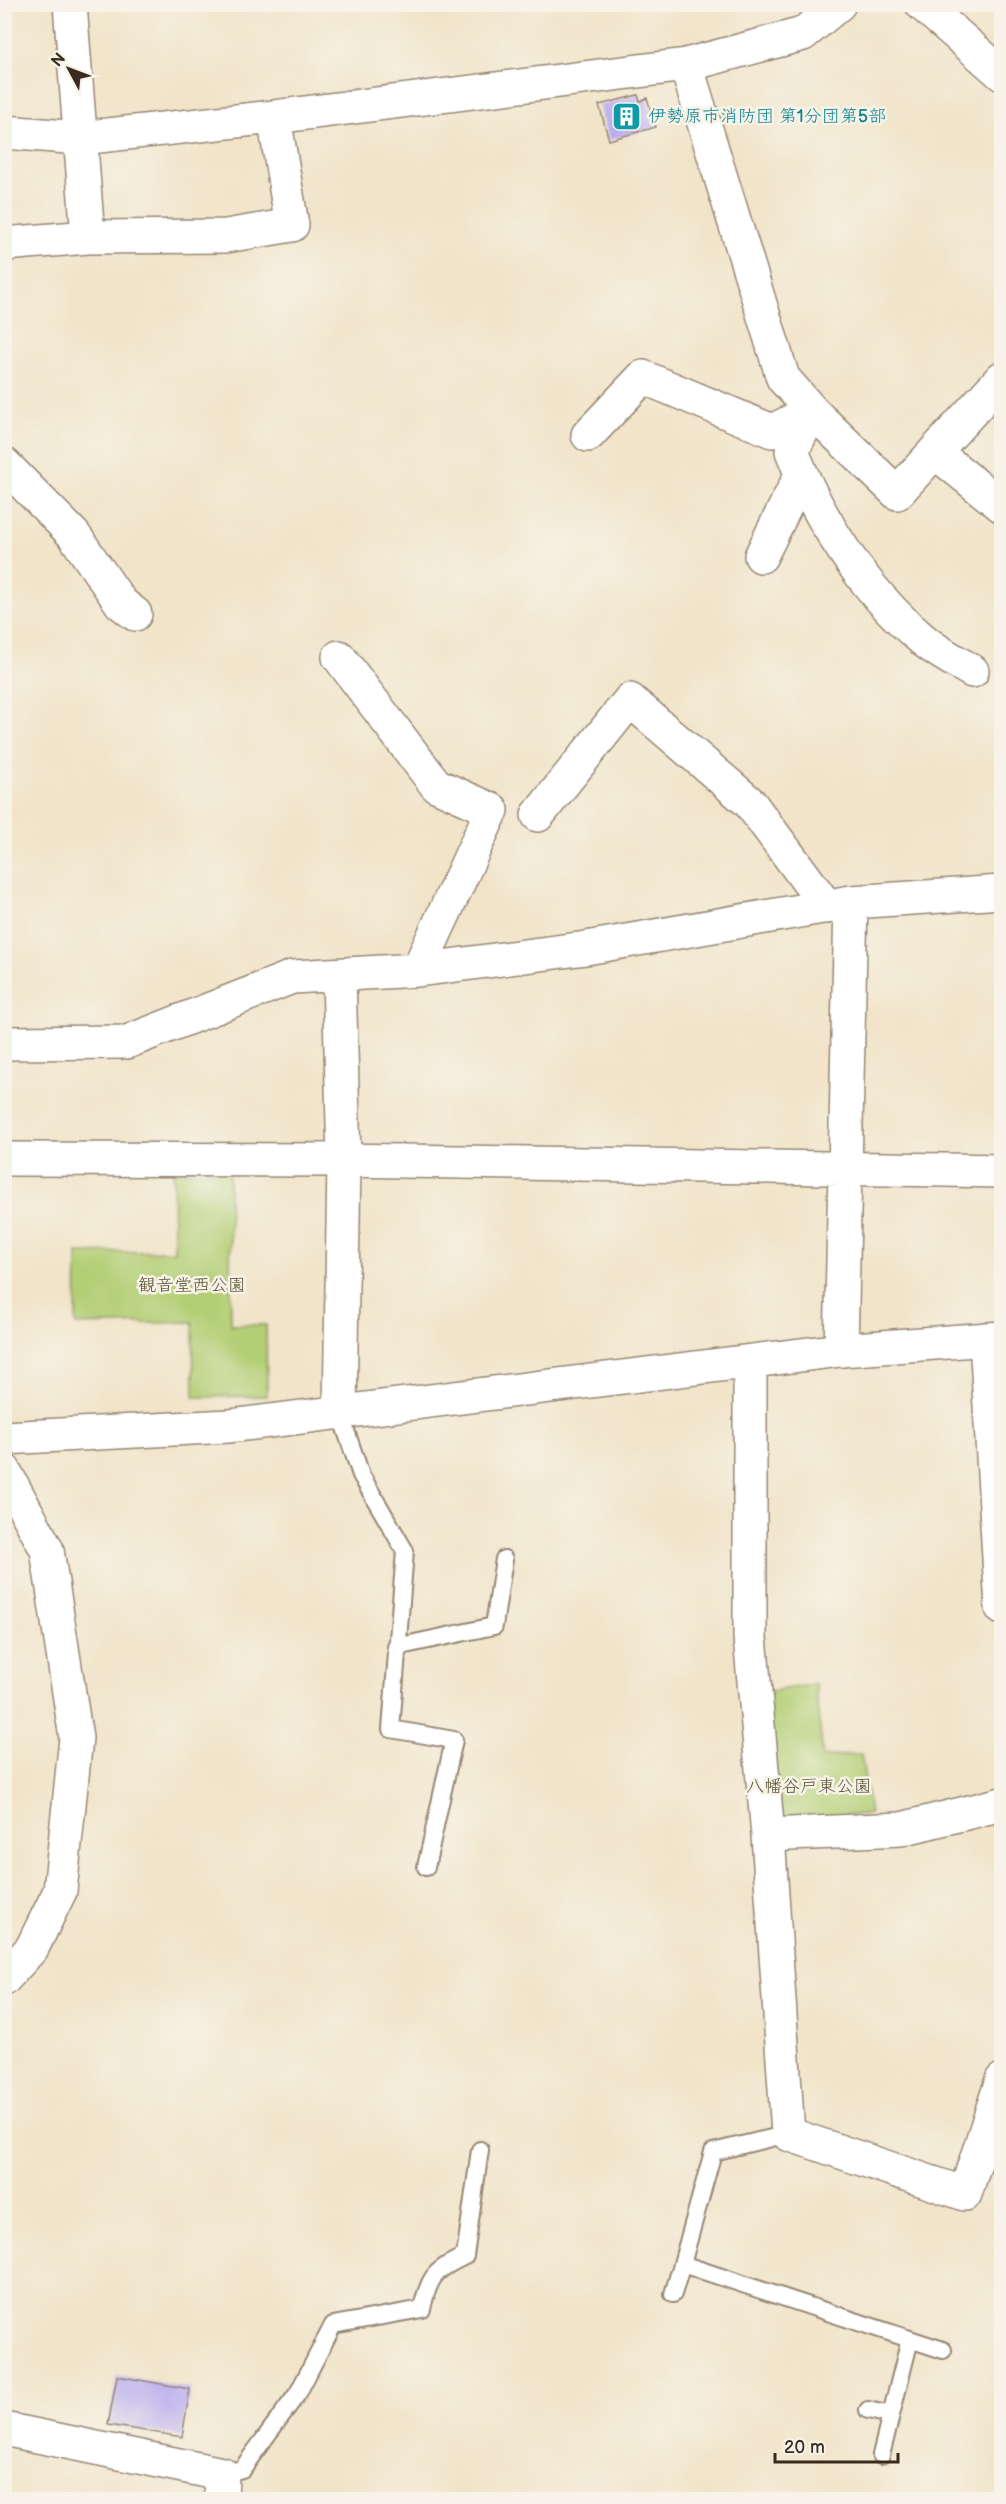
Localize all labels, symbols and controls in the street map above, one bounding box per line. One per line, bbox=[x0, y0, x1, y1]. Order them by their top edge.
north arrow bbox=[39, 39, 99, 99]
text: N bbox=[48, 49, 70, 71]
building icon: 伊勢原市消防団 第1分団第5部 bbox=[611, 100, 643, 132]
place label: 伊勢原市消防団 第1分団第5部 bbox=[648, 106, 886, 127]
park label: 観音堂西公園 bbox=[138, 1275, 246, 1296]
park label: 八幡谷戸東公園 bbox=[746, 1776, 872, 1797]
scale bar bbox=[775, 2426, 898, 2464]
text: 20 m bbox=[784, 2437, 825, 2458]

